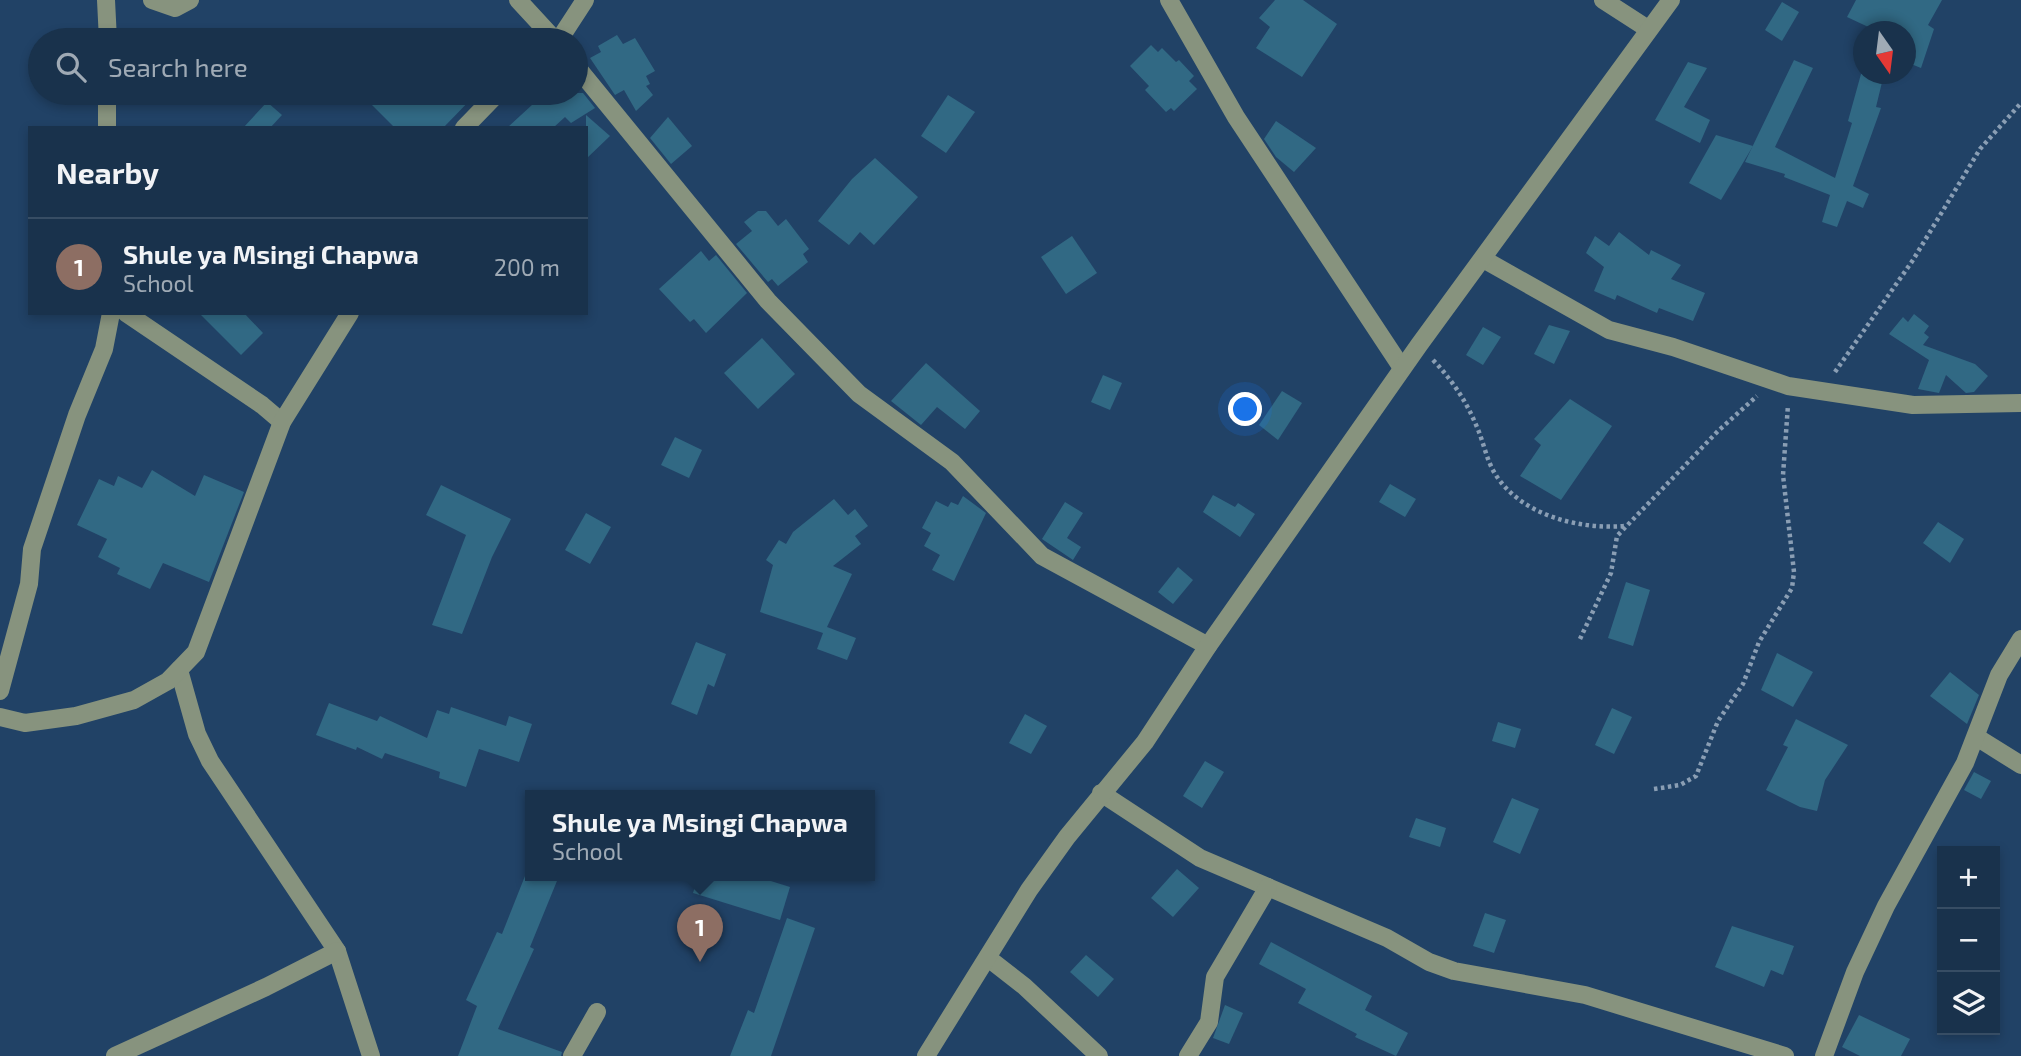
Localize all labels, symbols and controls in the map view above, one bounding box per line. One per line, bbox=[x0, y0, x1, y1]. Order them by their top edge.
north arrow bbox=[1853, 21, 1916, 84]
search box bbox=[28, 28, 588, 105]
icon: search bbox=[52, 48, 90, 86]
text: Search here bbox=[108, 51, 248, 82]
text: Nearby bbox=[56, 154, 159, 190]
text: Shule ya Msingi Chapwa bbox=[123, 238, 419, 269]
text: 1 bbox=[74, 253, 84, 281]
text: 200 m bbox=[494, 253, 560, 281]
text: School bbox=[123, 269, 193, 297]
your location bbox=[1228, 392, 1262, 426]
popup bbox=[525, 790, 875, 881]
text: Shule ya Msingi Chapwa bbox=[552, 806, 848, 837]
text: School bbox=[552, 837, 623, 865]
map controls bbox=[1937, 846, 2000, 1035]
button: + bbox=[1937, 846, 2000, 909]
pin: 1 bbox=[677, 904, 723, 962]
button: − bbox=[1937, 909, 2000, 972]
button: layers bbox=[1937, 972, 2000, 1035]

